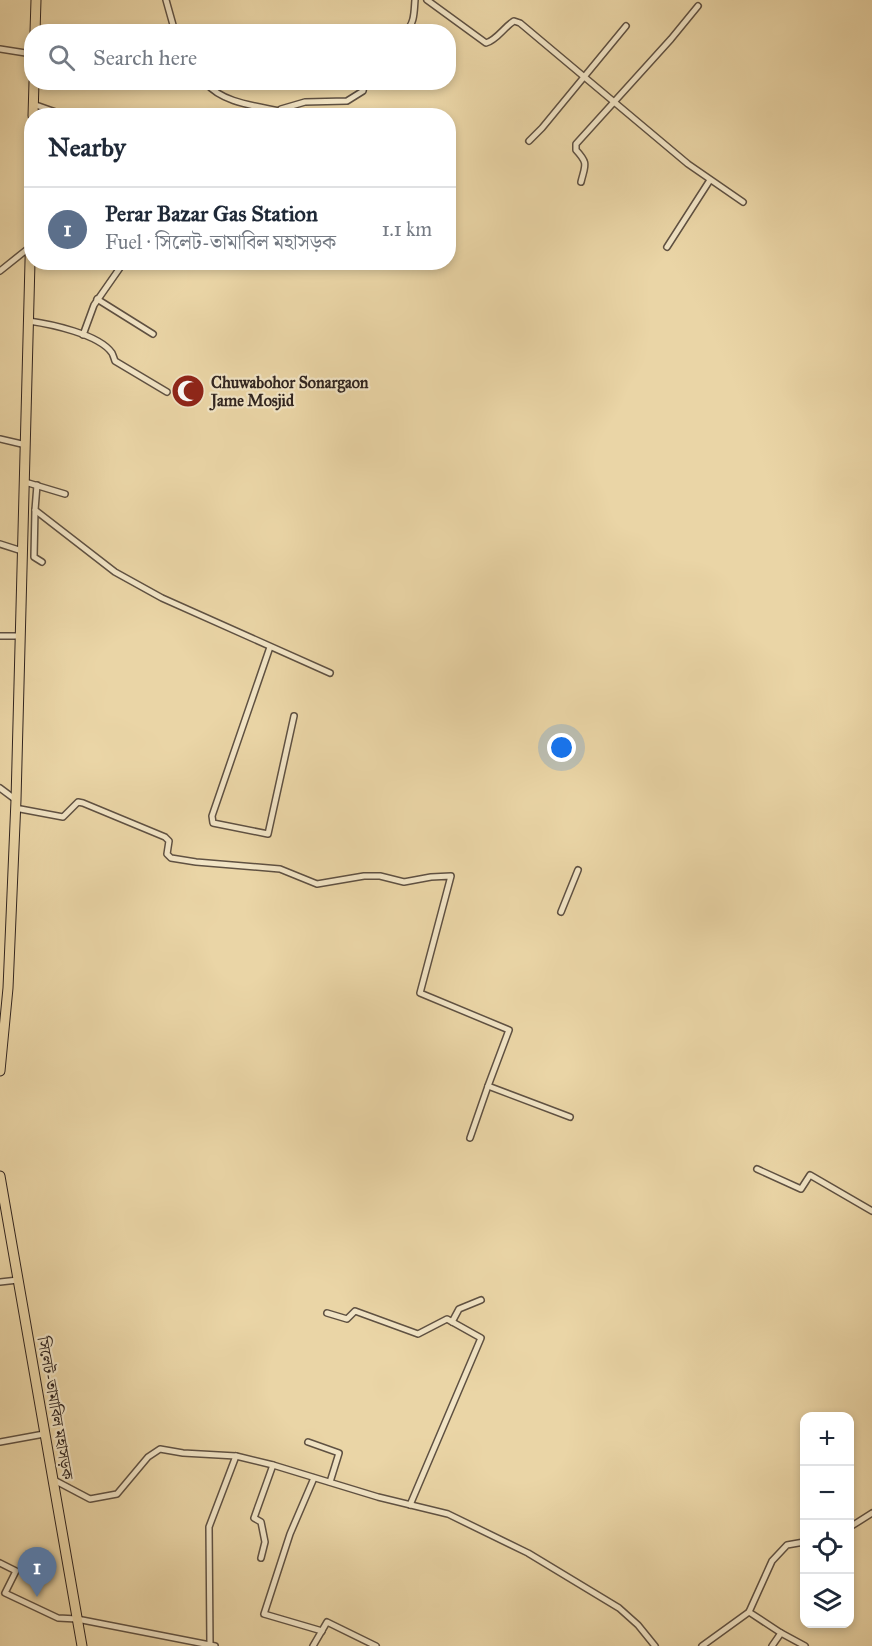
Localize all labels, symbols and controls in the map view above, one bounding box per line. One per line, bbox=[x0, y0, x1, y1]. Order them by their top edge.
search box bbox=[24, 24, 456, 90]
icon: search bbox=[45, 41, 78, 74]
text: Search here bbox=[93, 44, 197, 71]
text: Nearby bbox=[48, 131, 126, 163]
text: Perar Bazar Gas Station bbox=[105, 200, 318, 227]
text: 1 bbox=[64, 217, 71, 241]
text: 1.1 km bbox=[382, 217, 432, 241]
text: Fuel · সিলেট-তামাবিল মহাসড়ক bbox=[105, 230, 336, 254]
mosque icon: Chuwabohor Sonargaon Jame Mosjid bbox=[170, 373, 206, 409]
place label: Chuwabohor Sonargaon Jame Mosjid bbox=[209, 373, 369, 411]
your location bbox=[547, 733, 576, 762]
street label: সিলেট-তামাবিল মহাসড়ক bbox=[33, 1334, 78, 1482]
map controls bbox=[800, 1412, 854, 1628]
button: + bbox=[800, 1412, 854, 1466]
button: − bbox=[800, 1466, 854, 1520]
button: locate bbox=[800, 1520, 854, 1574]
pin: 1 bbox=[18, 1548, 57, 1597]
button: layers bbox=[800, 1574, 854, 1628]

